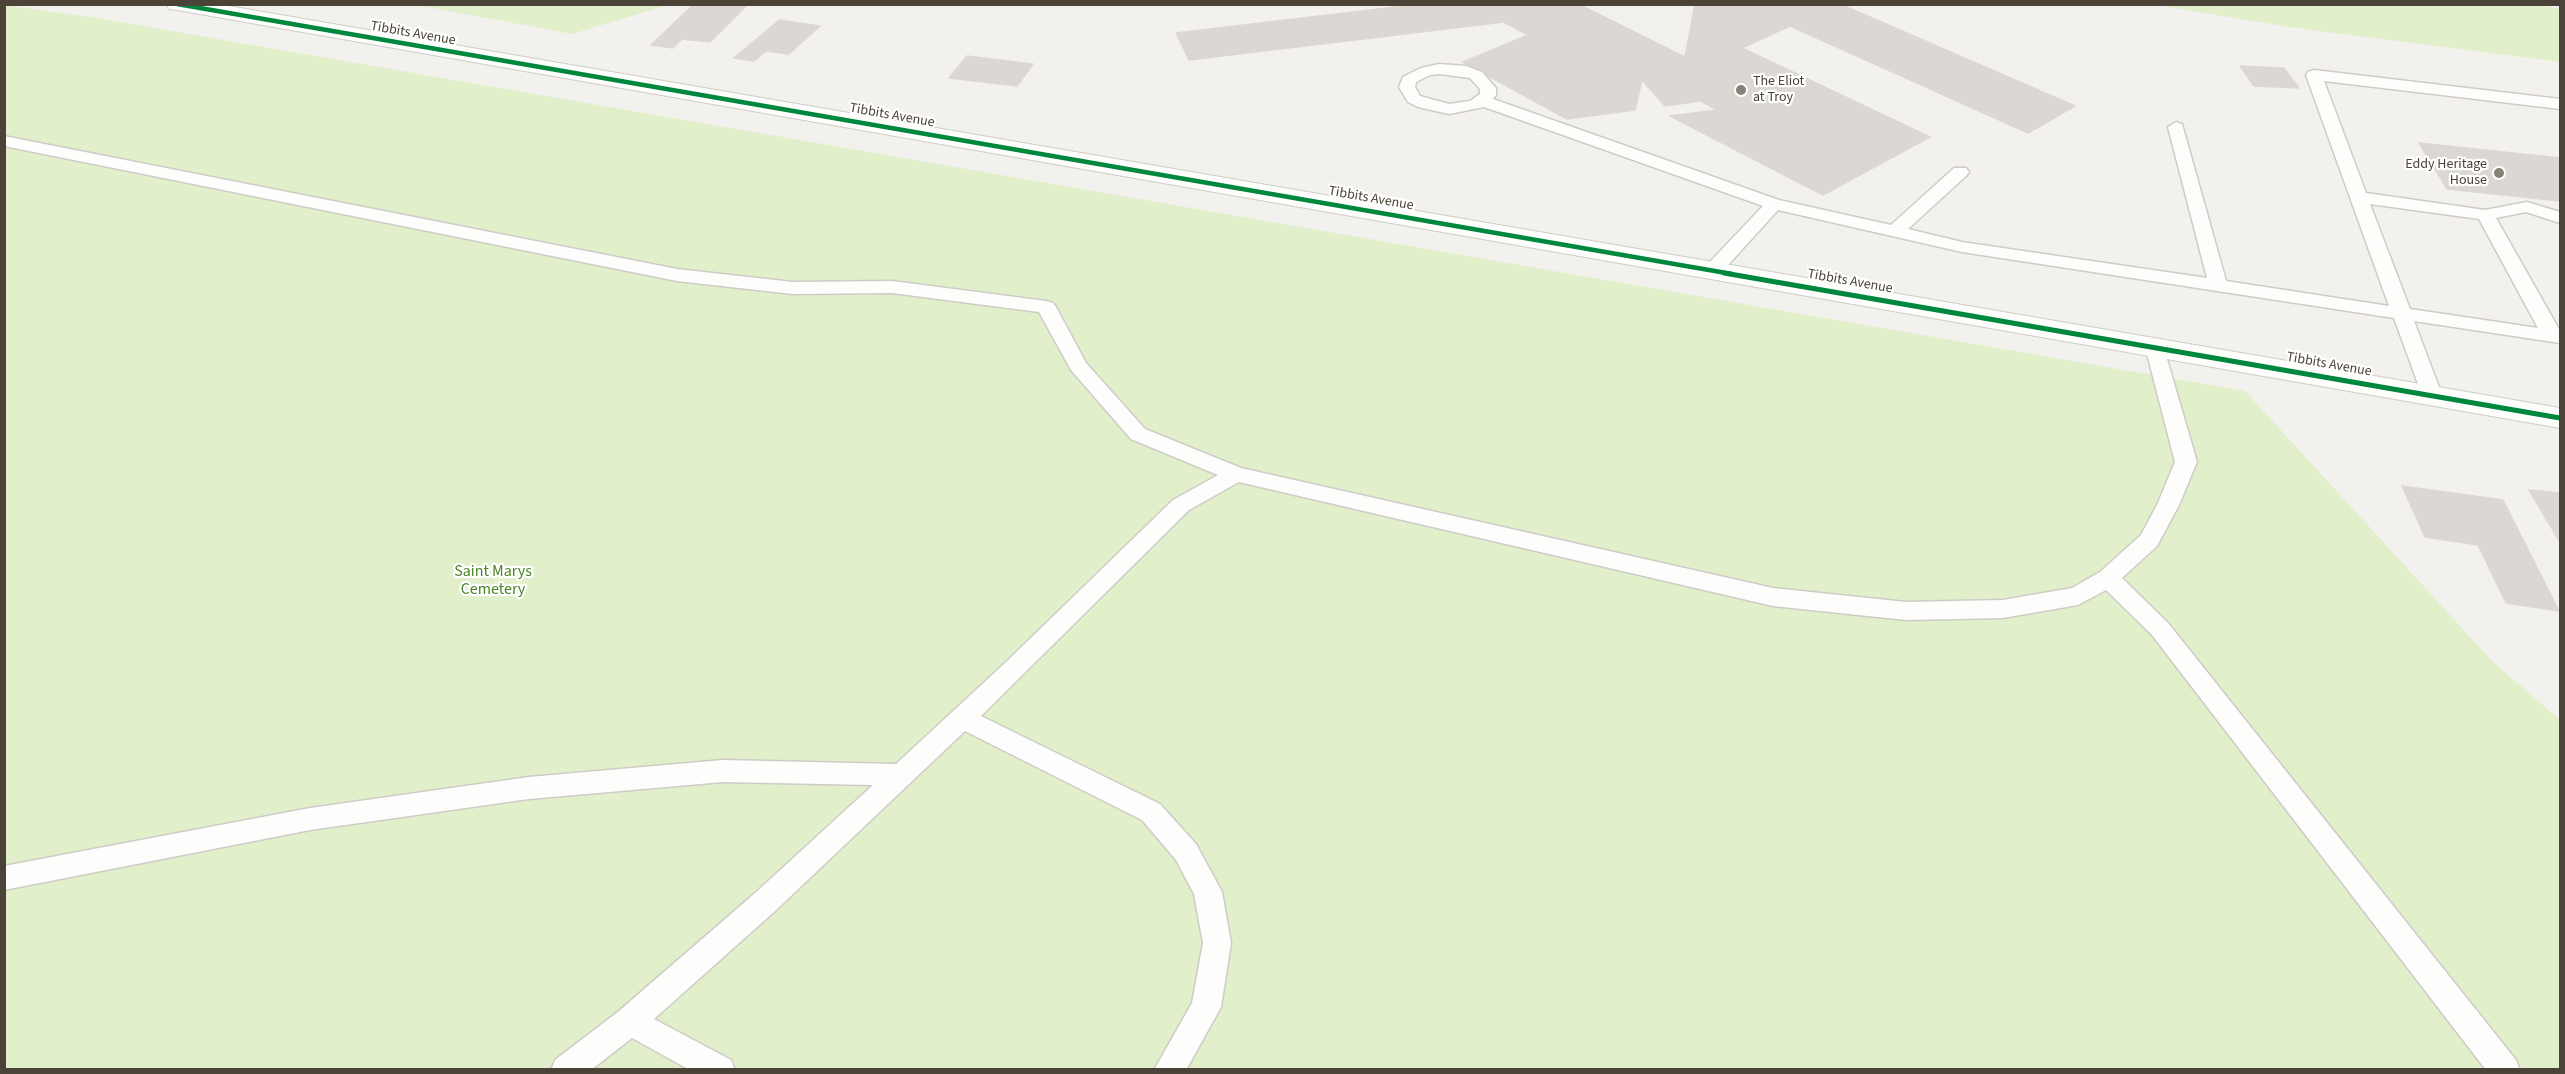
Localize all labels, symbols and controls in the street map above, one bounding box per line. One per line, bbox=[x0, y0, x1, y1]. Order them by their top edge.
street label: Tibbits Avenue bbox=[369, 18, 457, 50]
place label: The Eliot at Troy bbox=[1753, 74, 1804, 106]
marker: The Eliot at Troy bbox=[1734, 83, 1748, 97]
street label: Tibbits Avenue bbox=[848, 100, 936, 132]
place label: Eddy Heritage House bbox=[2405, 157, 2487, 190]
marker: Eddy Heritage House bbox=[2492, 166, 2506, 180]
street label: Tibbits Avenue bbox=[1327, 183, 1415, 215]
street label: Tibbits Avenue bbox=[1806, 266, 1894, 298]
street label: Tibbits Avenue bbox=[2285, 349, 2373, 381]
park label: Saint Marys Cemetery bbox=[454, 562, 532, 600]

